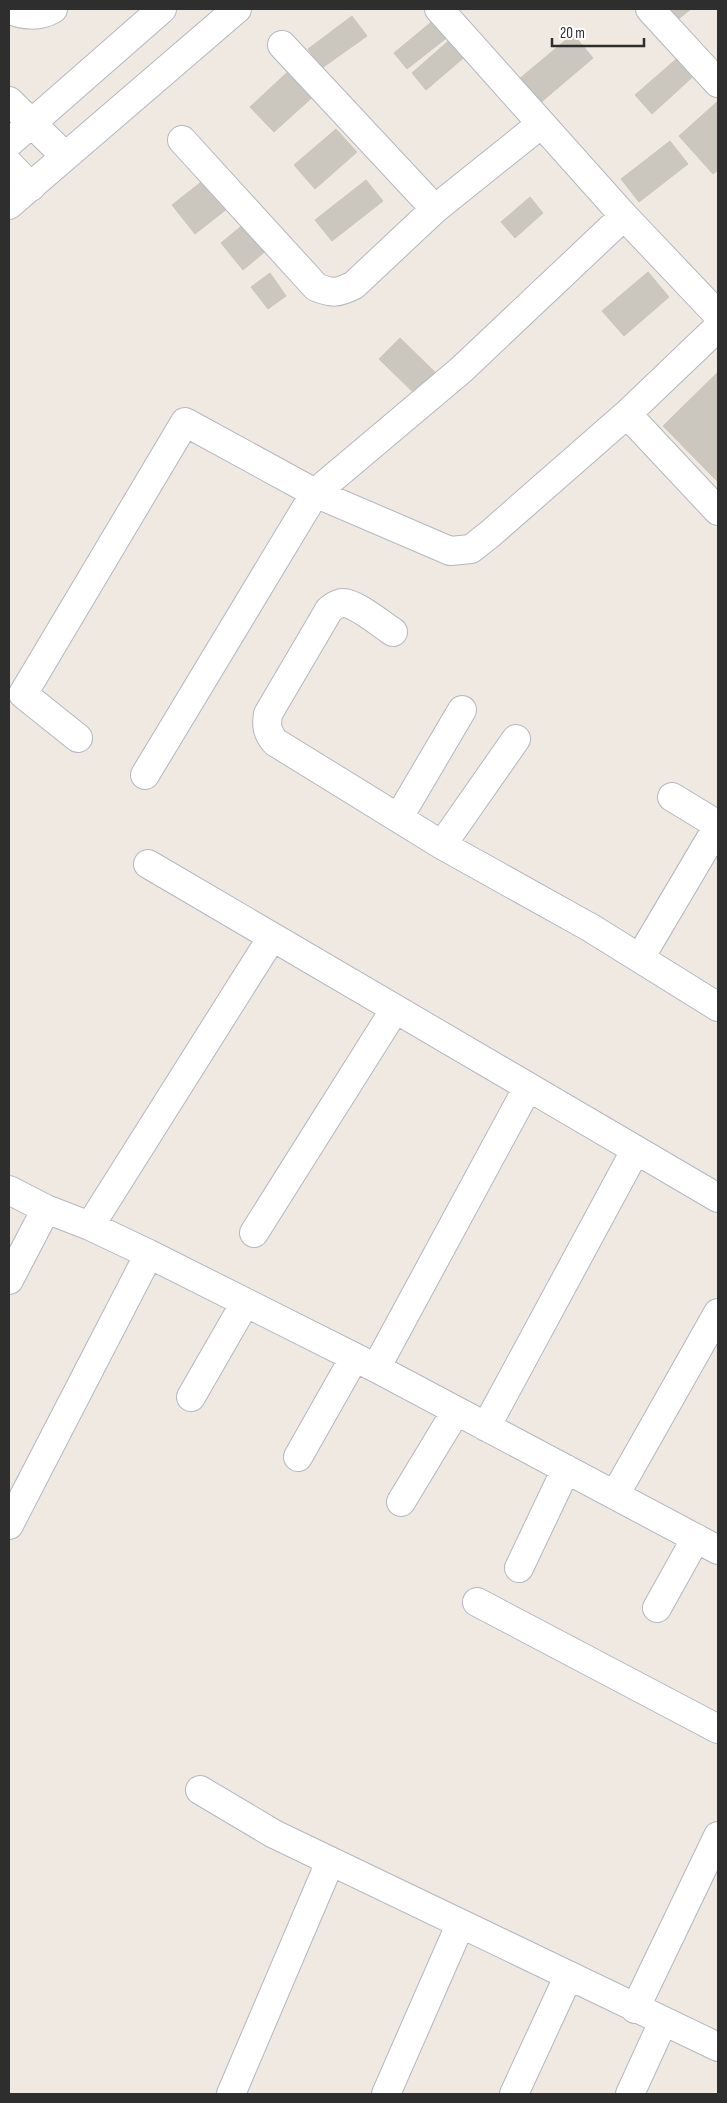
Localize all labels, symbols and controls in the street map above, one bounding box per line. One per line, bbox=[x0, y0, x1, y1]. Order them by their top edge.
scale bar bbox=[552, 15, 644, 47]
text: 20 m bbox=[560, 24, 585, 43]

